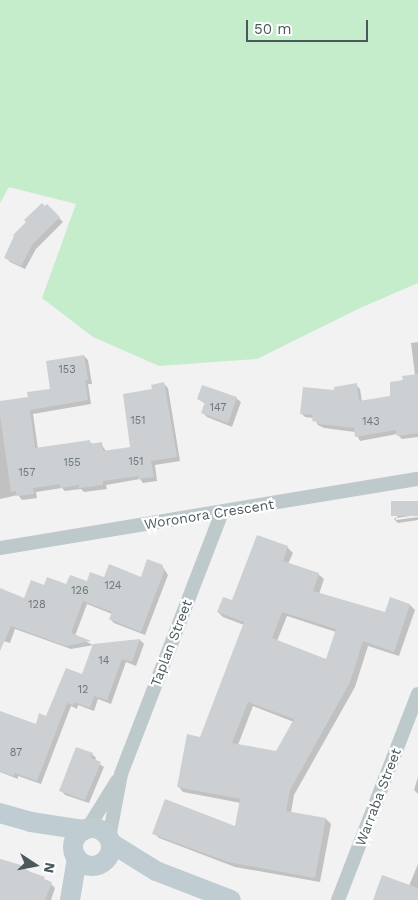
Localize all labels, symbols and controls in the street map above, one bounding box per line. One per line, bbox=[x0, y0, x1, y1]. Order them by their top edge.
scale bar bbox=[248, 10, 370, 42]
text: 50 m bbox=[254, 20, 291, 38]
house number: 153 bbox=[58, 363, 76, 377]
house number: 147 bbox=[210, 401, 226, 415]
house number: 151 bbox=[131, 414, 145, 428]
house number: 143 bbox=[362, 415, 380, 429]
house number: 151 bbox=[129, 455, 143, 469]
house number: 155 bbox=[63, 456, 81, 470]
house number: 157 bbox=[19, 466, 35, 480]
street label: Woronora Crescent bbox=[143, 495, 275, 533]
house number: 124 bbox=[104, 579, 122, 593]
house number: 126 bbox=[71, 584, 89, 598]
street label: Taplan Street bbox=[147, 597, 195, 689]
house number: 128 bbox=[28, 598, 46, 612]
house number: 14 bbox=[98, 654, 110, 668]
house number: 12 bbox=[78, 683, 88, 697]
house number: 87 bbox=[10, 746, 22, 760]
street label: Warraba Street bbox=[352, 746, 404, 848]
north arrow bbox=[10, 840, 60, 890]
text: N bbox=[41, 861, 59, 874]

